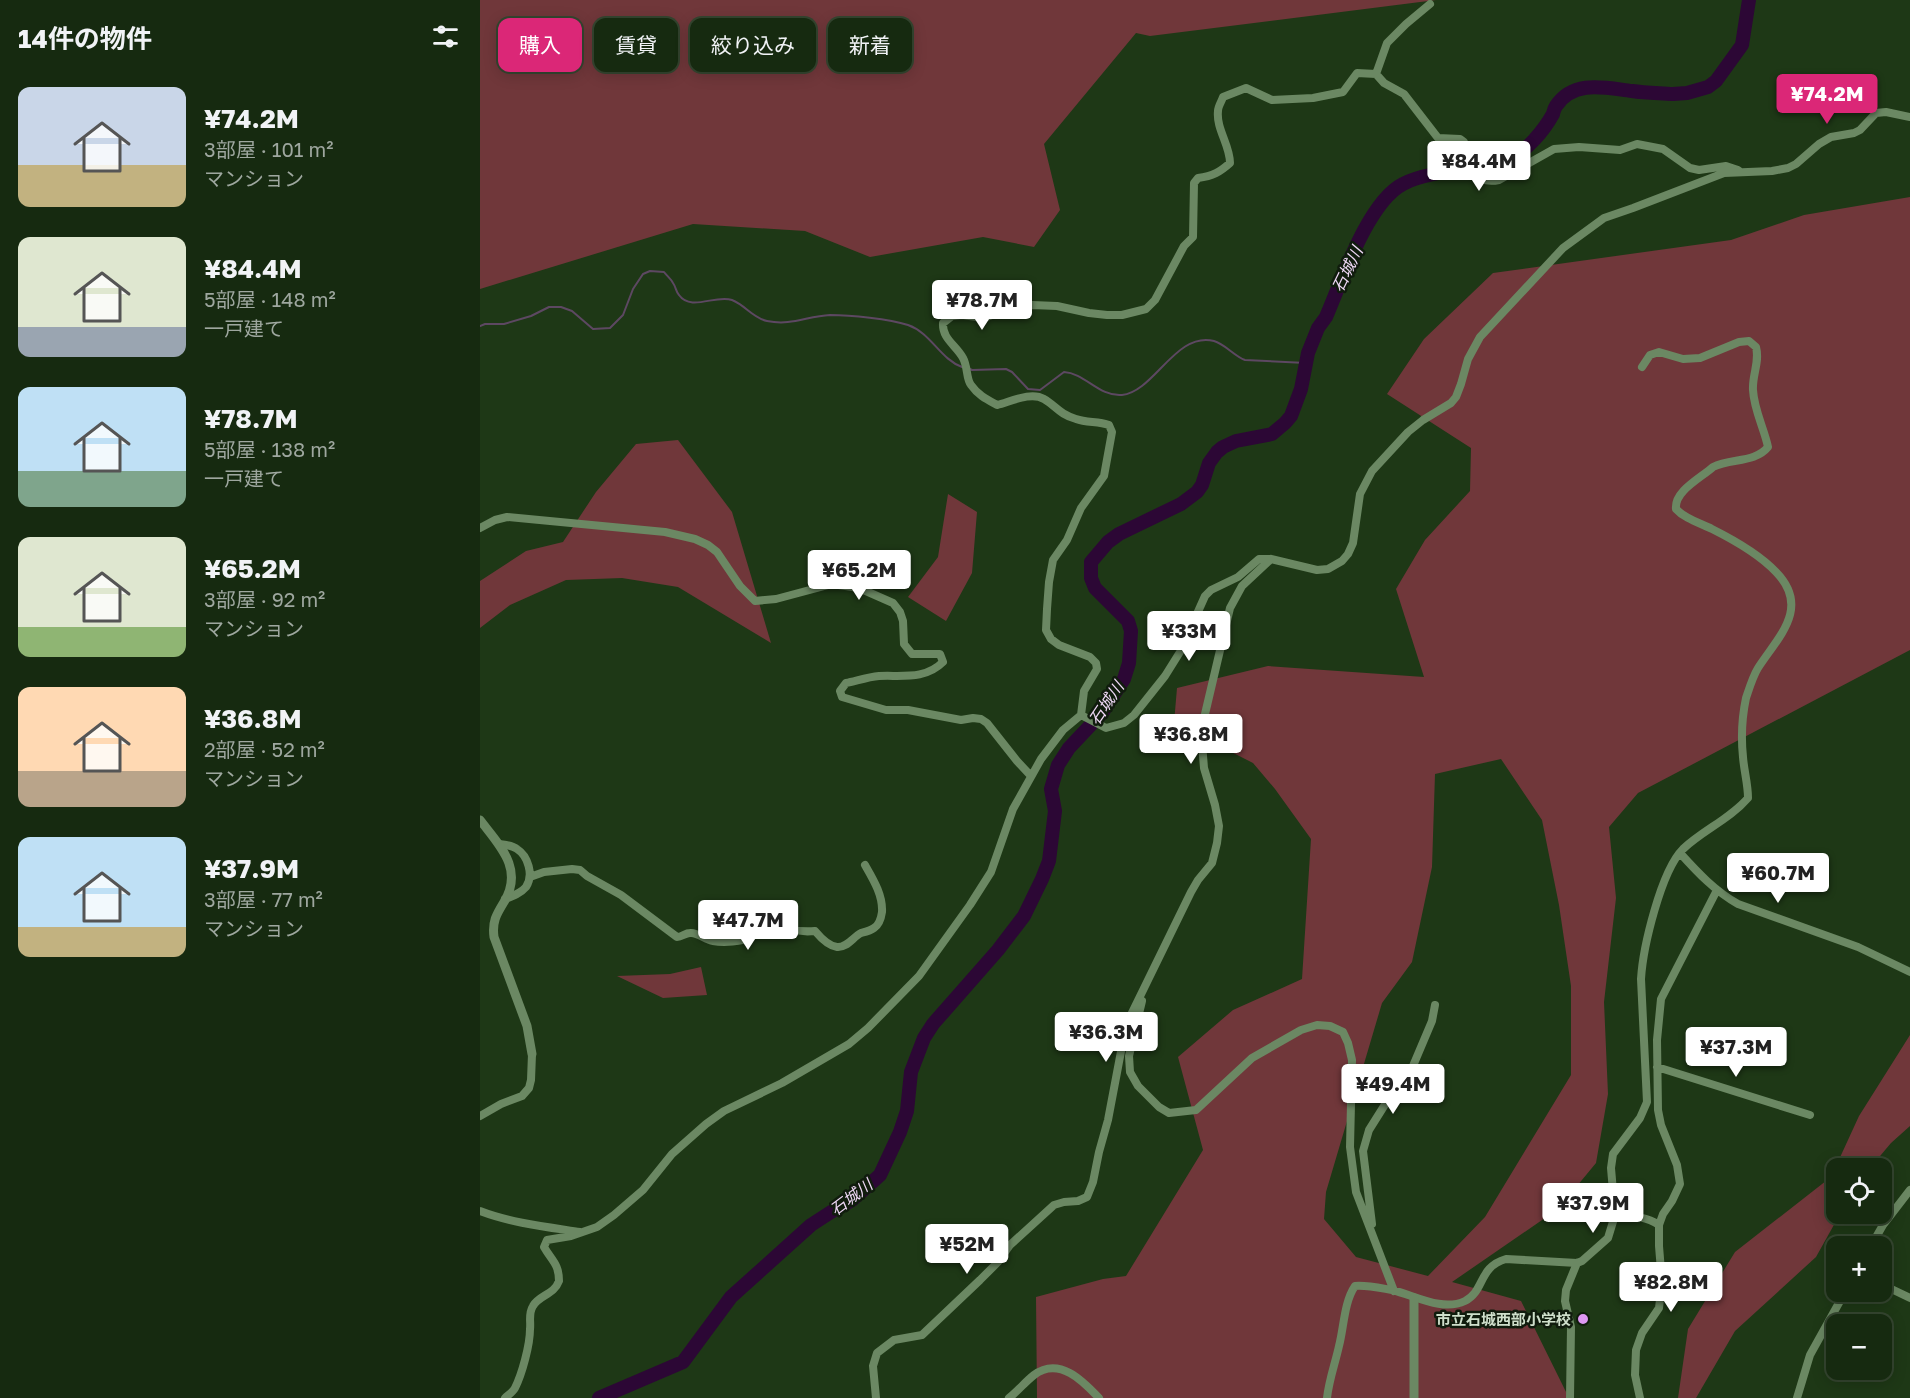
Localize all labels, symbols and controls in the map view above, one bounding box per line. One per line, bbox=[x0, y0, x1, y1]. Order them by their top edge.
chip: 購入 bbox=[498, 18, 582, 72]
chip: 賃貸 bbox=[594, 18, 678, 72]
chip: 絞り込み bbox=[690, 18, 816, 72]
chip: 新着 bbox=[828, 18, 912, 72]
icon: filters bbox=[429, 20, 462, 53]
text: 14件の物件 bbox=[18, 23, 152, 54]
pin: ¥74.2M bbox=[1778, 74, 1876, 125]
text: ¥74.2M bbox=[1791, 81, 1864, 105]
text: ¥74.2M bbox=[204, 103, 299, 134]
icon: home bbox=[66, 111, 138, 183]
text: 3部屋 · 101 m² bbox=[204, 137, 333, 161]
pin: ¥84.4M bbox=[1430, 141, 1528, 192]
text: ¥84.4M bbox=[1441, 148, 1517, 172]
text: マンション bbox=[204, 166, 304, 190]
water label: 石城川 bbox=[1327, 241, 1367, 295]
text: ¥84.4M bbox=[204, 253, 302, 284]
icon: home bbox=[66, 261, 138, 333]
pin: ¥78.7M bbox=[933, 280, 1031, 331]
text: 5部屋 · 148 m² bbox=[204, 287, 336, 311]
text: ¥78.7M bbox=[946, 287, 1018, 311]
text: 一戸建て bbox=[204, 316, 284, 340]
text: ¥78.7M bbox=[204, 403, 298, 434]
icon: home bbox=[66, 411, 138, 483]
text: 5部屋 · 138 m² bbox=[204, 437, 335, 461]
text: 一戸建て bbox=[204, 466, 284, 490]
pin: ¥65.2M bbox=[810, 550, 908, 601]
text: ¥65.2M bbox=[204, 553, 301, 584]
text: ¥65.2M bbox=[822, 557, 896, 581]
icon: home bbox=[66, 561, 138, 633]
text: 3部屋 · 92 m² bbox=[204, 587, 325, 611]
pin: ¥33M bbox=[1153, 611, 1225, 662]
text: マンション bbox=[204, 616, 304, 640]
text: ¥33M bbox=[1161, 618, 1217, 642]
water label: 石城川 bbox=[1084, 676, 1129, 728]
text: ¥36.8M bbox=[204, 703, 302, 734]
icon: home bbox=[66, 711, 138, 783]
pin: ¥36.8M bbox=[1142, 714, 1240, 765]
text: ¥36.8M bbox=[1153, 721, 1229, 745]
text: 2部屋 · 52 m² bbox=[204, 737, 325, 761]
text: マンション bbox=[204, 766, 304, 790]
text: ¥37.9M bbox=[204, 853, 299, 884]
pin: ¥60.7M bbox=[1729, 853, 1827, 904]
text: ¥60.7M bbox=[1741, 860, 1815, 884]
icon: home bbox=[66, 861, 138, 933]
text: 3部屋 · 77 m² bbox=[204, 887, 323, 911]
pin: ¥47.7M bbox=[699, 900, 797, 951]
text: ¥47.7M bbox=[712, 907, 784, 931]
text: マンション bbox=[204, 916, 304, 940]
pin: ¥36.3M bbox=[1057, 1012, 1155, 1063]
text: ¥36.3M bbox=[1069, 1019, 1143, 1043]
pin: ¥37.3M bbox=[1687, 1027, 1785, 1078]
text: ¥37.3M bbox=[1700, 1034, 1772, 1058]
pin: ¥49.4M bbox=[1344, 1064, 1442, 1115]
text: ¥49.4M bbox=[1355, 1071, 1431, 1095]
map controls bbox=[1826, 1158, 1892, 1380]
button: locate bbox=[1826, 1158, 1892, 1224]
water label: 石城川 bbox=[826, 1173, 878, 1219]
pin: ¥37.9M bbox=[1544, 1183, 1642, 1234]
text: ¥37.9M bbox=[1556, 1190, 1630, 1214]
pin: ¥52M bbox=[931, 1224, 1003, 1275]
text: ¥52M bbox=[939, 1231, 995, 1255]
button: + bbox=[1826, 1236, 1892, 1302]
pin: ¥82.8M bbox=[1622, 1262, 1720, 1313]
text: ¥82.8M bbox=[1633, 1269, 1709, 1293]
place label: 市立石城西部小学校 bbox=[1436, 1310, 1571, 1328]
marker: 市立石城西部小学校 bbox=[1576, 1312, 1590, 1326]
button: − bbox=[1826, 1314, 1892, 1380]

